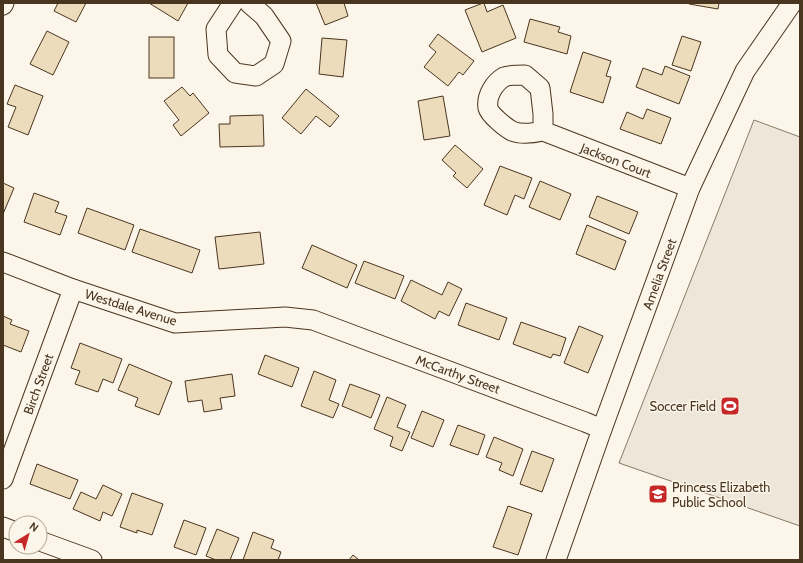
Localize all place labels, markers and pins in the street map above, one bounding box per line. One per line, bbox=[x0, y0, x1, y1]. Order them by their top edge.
sports icon: Soccer Field bbox=[719, 395, 741, 417]
place label: Soccer Field bbox=[650, 398, 716, 414]
place label: Princess Elizabeth Public School bbox=[672, 479, 770, 510]
school or university icon: Princess Elizabeth Public School bbox=[647, 483, 669, 505]

